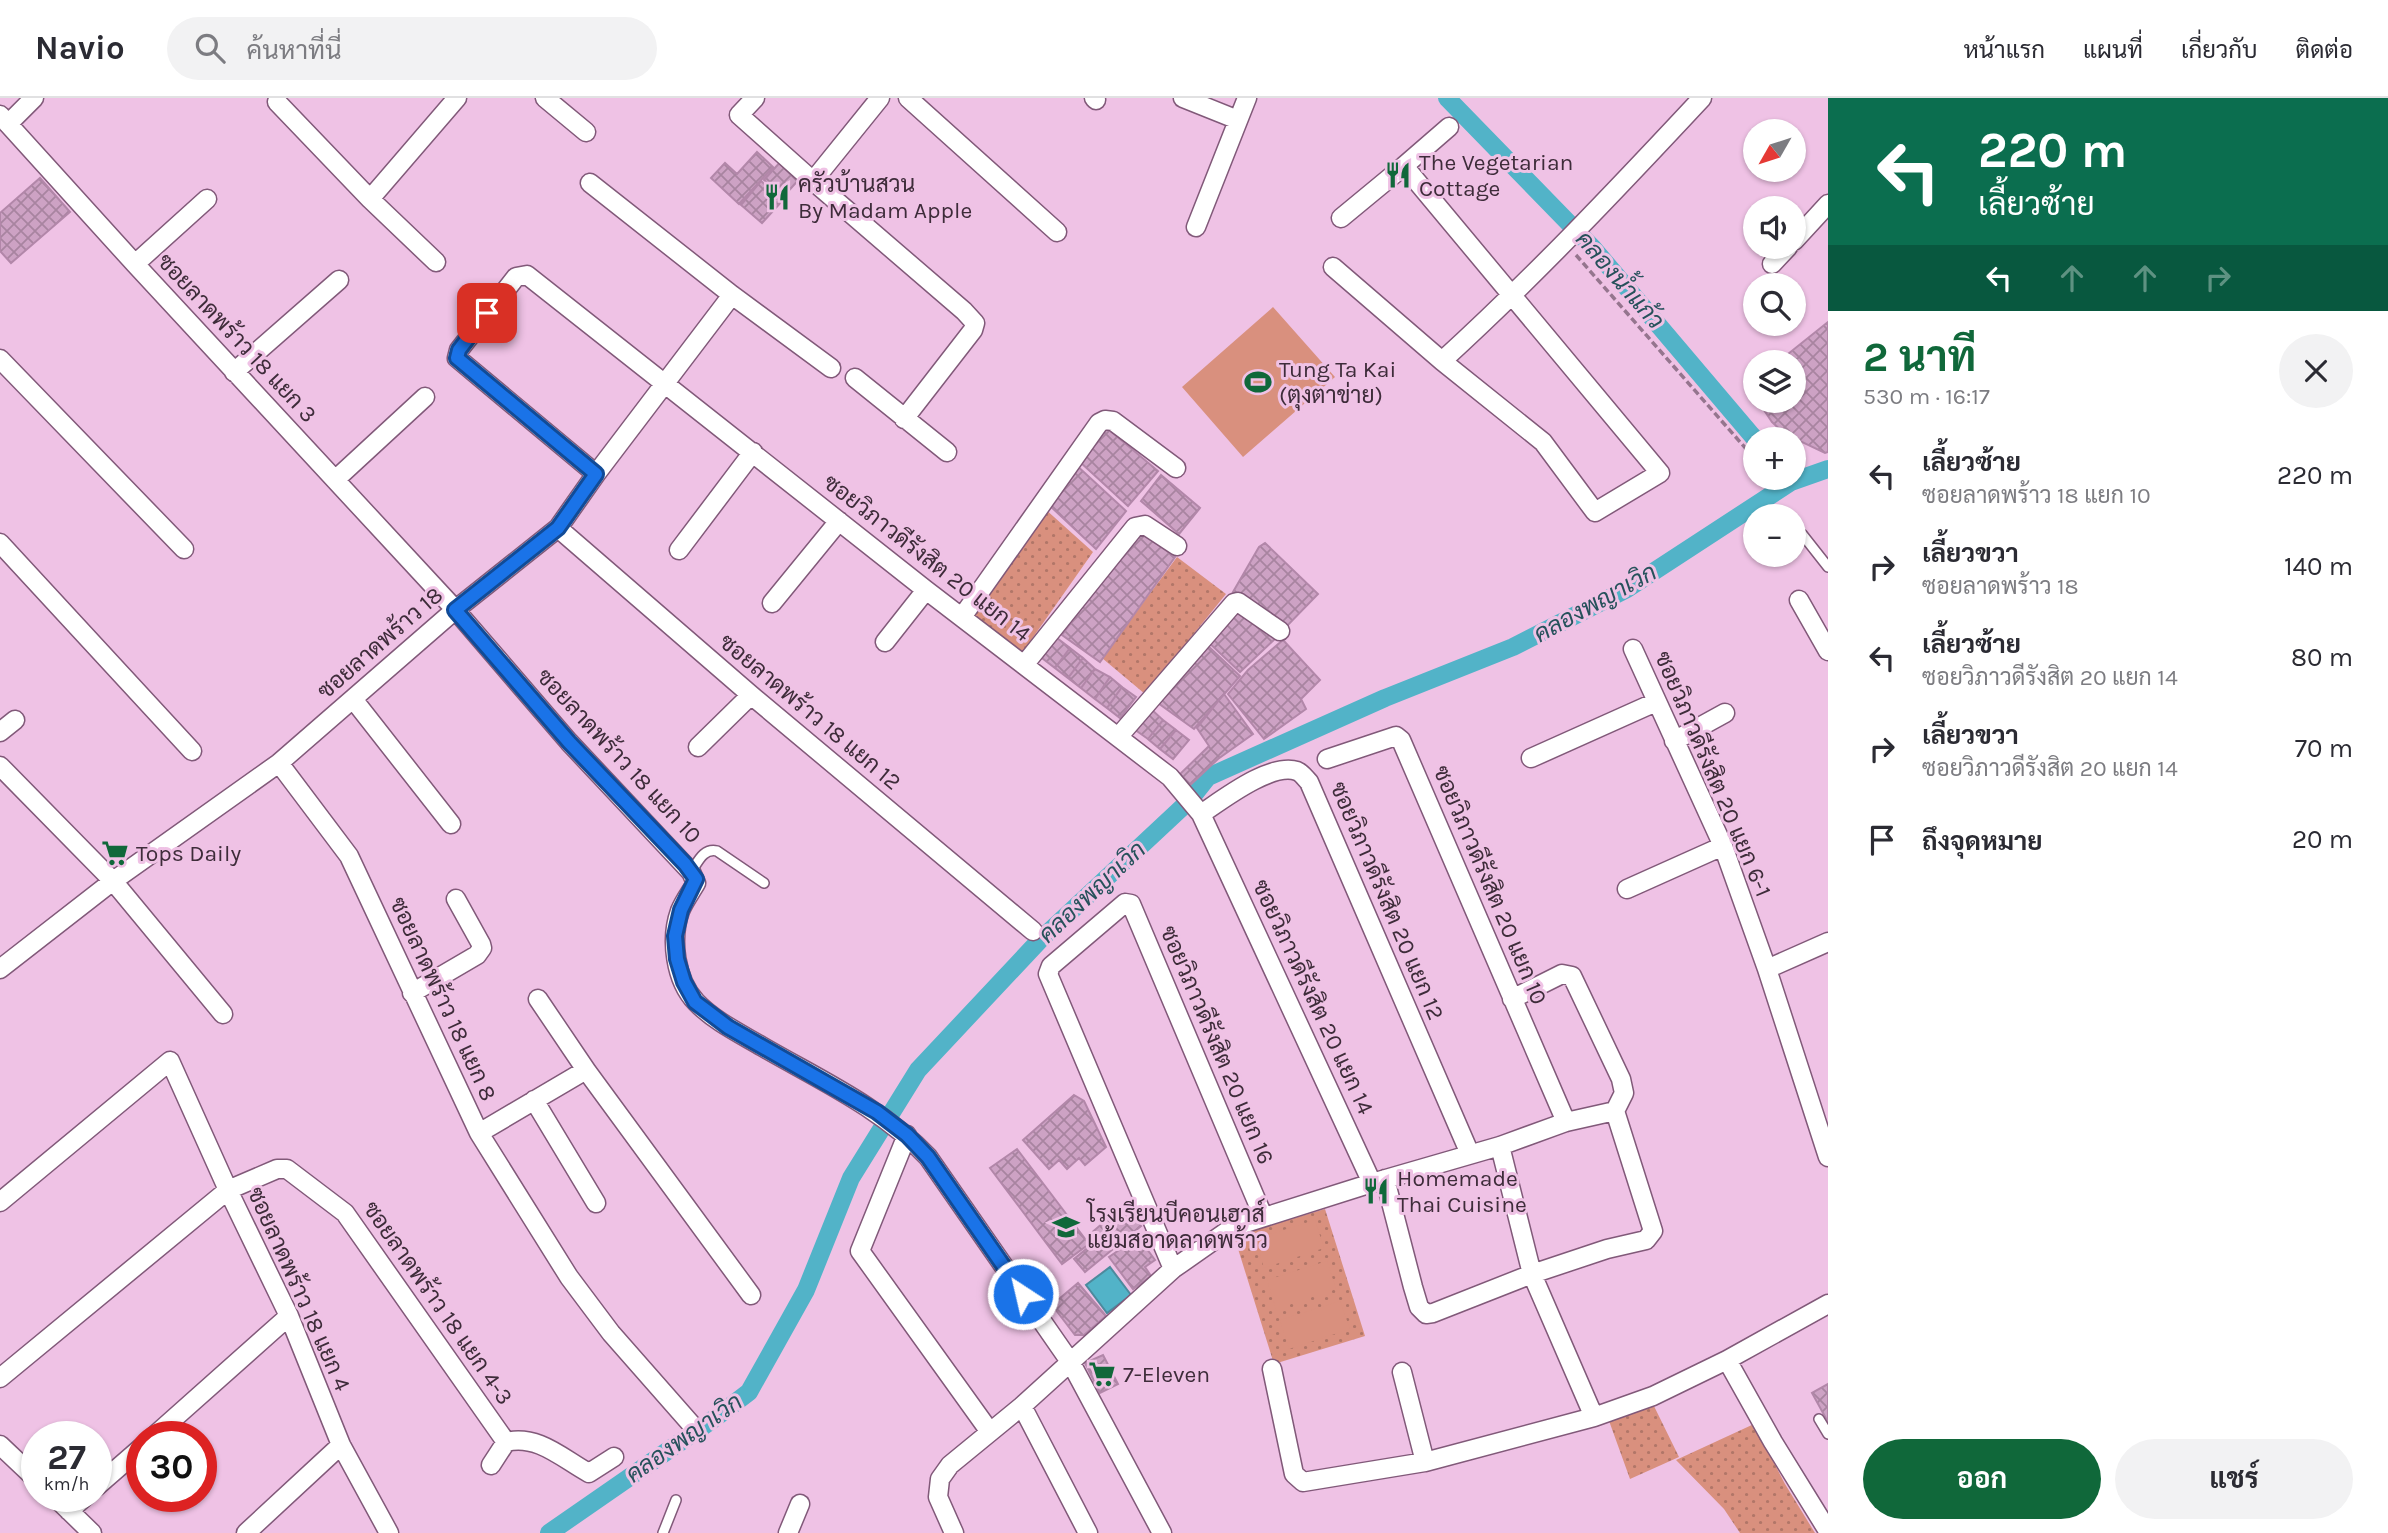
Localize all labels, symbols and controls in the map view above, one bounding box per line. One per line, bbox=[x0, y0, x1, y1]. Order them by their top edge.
search box bbox=[167, 17, 657, 80]
text: Navio bbox=[35, 29, 125, 67]
icon: search bbox=[191, 29, 229, 67]
text: ค้นหาที่นี่ bbox=[247, 35, 342, 66]
text: หน้าแรก bbox=[1964, 36, 2045, 64]
text: แผนที่ bbox=[2083, 36, 2143, 64]
text: เกี่ยวกับ bbox=[2181, 36, 2258, 64]
text: ติดต่อ bbox=[2296, 36, 2353, 64]
north arrow bbox=[1743, 119, 1806, 182]
map controls bbox=[1743, 119, 1806, 567]
text: 220 m bbox=[1978, 122, 2127, 179]
icon: left bbox=[1863, 126, 1954, 217]
place label: The Vegetarian Cottage bbox=[1419, 149, 1574, 202]
restaurant icon: The Vegetarian Cottage bbox=[1383, 160, 1413, 190]
place label: ครัวบ้านสวน By Madam Apple bbox=[798, 169, 972, 224]
restaurant icon: ครัวบ้านสวน By Madam Apple bbox=[762, 182, 792, 212]
text: เลี้ยวซ้าย bbox=[1978, 186, 2095, 223]
button: sound bbox=[1743, 196, 1806, 259]
water label: คลองน้ำแก้ว bbox=[1570, 221, 1675, 335]
street label: ซอยลาดพร้าว 18 แยก 3 bbox=[152, 247, 324, 428]
icon: left bbox=[1980, 259, 2018, 297]
icon: ahead bbox=[2053, 259, 2091, 297]
icon: ahead bbox=[2126, 259, 2164, 297]
icon: right bbox=[2199, 259, 2237, 297]
button: search bbox=[1743, 273, 1806, 336]
pin bbox=[457, 283, 517, 343]
icon: arrive bbox=[468, 294, 506, 332]
text: 2 นาที bbox=[1863, 332, 1976, 382]
button: close bbox=[2279, 334, 2353, 408]
button: layers bbox=[1743, 350, 1806, 413]
place label: Tung Ta Kai (ตุงตาข่าย) bbox=[1279, 356, 1396, 411]
sports icon: Tung Ta Kai (ตุงตาข่าย) bbox=[1243, 367, 1273, 397]
text: 530 m · 16:17 bbox=[1863, 383, 1990, 410]
button: + bbox=[1743, 427, 1806, 490]
text: เลี้ยวซ้าย bbox=[1922, 447, 2021, 478]
icon: left bbox=[1863, 457, 1901, 495]
text: 220 m bbox=[2277, 460, 2353, 491]
street label: ซอยวิภาวดีรังสิต 20 แยก 14 bbox=[818, 467, 1037, 647]
text: ซอยลาดพร้าว 18 แยก 10 bbox=[1922, 482, 2151, 509]
button: − bbox=[1743, 504, 1806, 567]
text: เลี้ยวขวา bbox=[1922, 538, 2019, 569]
icon: right bbox=[1863, 548, 1901, 586]
text: 140 m bbox=[2284, 551, 2353, 582]
water label: คลองพญาเวิก bbox=[1529, 558, 1661, 648]
text: ซอยลาดพร้าว 18 bbox=[1922, 573, 2079, 600]
street label: ซอยลาดพร้าว 18 bbox=[311, 580, 448, 705]
street label: ซอยลาดพร้าว 18 แยก 12 bbox=[714, 627, 907, 796]
text: เลี้ยวซ้าย bbox=[1922, 629, 2021, 660]
icon: left bbox=[1863, 639, 1901, 677]
text: 80 m bbox=[2291, 642, 2353, 673]
street label: ซอยวิภาวดีรังสิต 20 แยก 6-1 bbox=[1649, 646, 1779, 901]
street label: ซอยลาดพร้าว 18 แยก 10 bbox=[531, 662, 708, 849]
text: ซอยวิภาวดีรังสิต 20 แยก 14 bbox=[1922, 664, 2178, 691]
text: เลี้ยวขวา bbox=[1922, 720, 2019, 751]
icon: right bbox=[1863, 730, 1901, 768]
text: 70 m bbox=[2295, 733, 2353, 764]
text: ซอยวิภาวดีรังสิต 20 แยก 14 bbox=[1922, 755, 2178, 782]
street label: ซอยวิภาวดีรังสิต 20 แยก 10 bbox=[1427, 761, 1554, 1008]
street label: ซอยวิภาวดีรังสิต 20 แยก 12 bbox=[1325, 777, 1451, 1024]
icon: arrive bbox=[1863, 821, 1901, 859]
text: 20 m bbox=[2292, 824, 2353, 855]
text: ถึงจุดหมาย bbox=[1922, 826, 2043, 857]
water label: คลองพญาเวิก bbox=[1033, 835, 1151, 949]
supermarket icon: Tops Daily bbox=[100, 838, 130, 868]
place label: Tops Daily bbox=[136, 840, 241, 867]
street label: ซอยวิภาวดีรังสิต 20 แยก 14 bbox=[1247, 875, 1381, 1119]
street label: ซอยลาดพร้าว 18 แยก 8 bbox=[384, 892, 504, 1105]
street label: ซอยวิภาวดีรังสิต 20 แยก 16 bbox=[1155, 921, 1281, 1168]
place label: Homemade Thai Cuisine bbox=[1397, 1165, 1527, 1218]
restaurant icon: Homemade Thai Cuisine bbox=[1361, 1176, 1391, 1206]
street label: ซอยลาดพร้าว 18 แยก 4 bbox=[242, 1182, 358, 1395]
street label: ซอยลาดพร้าว 18 แยก 4-3 bbox=[358, 1195, 520, 1410]
place label: โรงเรียนบีคอนเฮาส์ แย้มสอาดลาดพร้าว bbox=[1085, 1198, 1268, 1254]
school or university icon: โรงเรียนบีคอนเฮาส์ แย้มสอาดลาดพร้าว bbox=[1051, 1212, 1081, 1242]
position arrow bbox=[986, 1257, 1060, 1331]
supermarket icon: 7-Eleven bbox=[1087, 1359, 1117, 1389]
place label: 7-Eleven bbox=[1123, 1361, 1210, 1388]
water label: คลองพญาเวิก bbox=[620, 1388, 748, 1488]
speed limit sign: 30 bbox=[126, 1421, 217, 1512]
text: 27 bbox=[47, 1437, 86, 1478]
button: ออก bbox=[1863, 1439, 2101, 1519]
button: แชร์ bbox=[2115, 1439, 2353, 1519]
text: km/h bbox=[44, 1473, 89, 1495]

